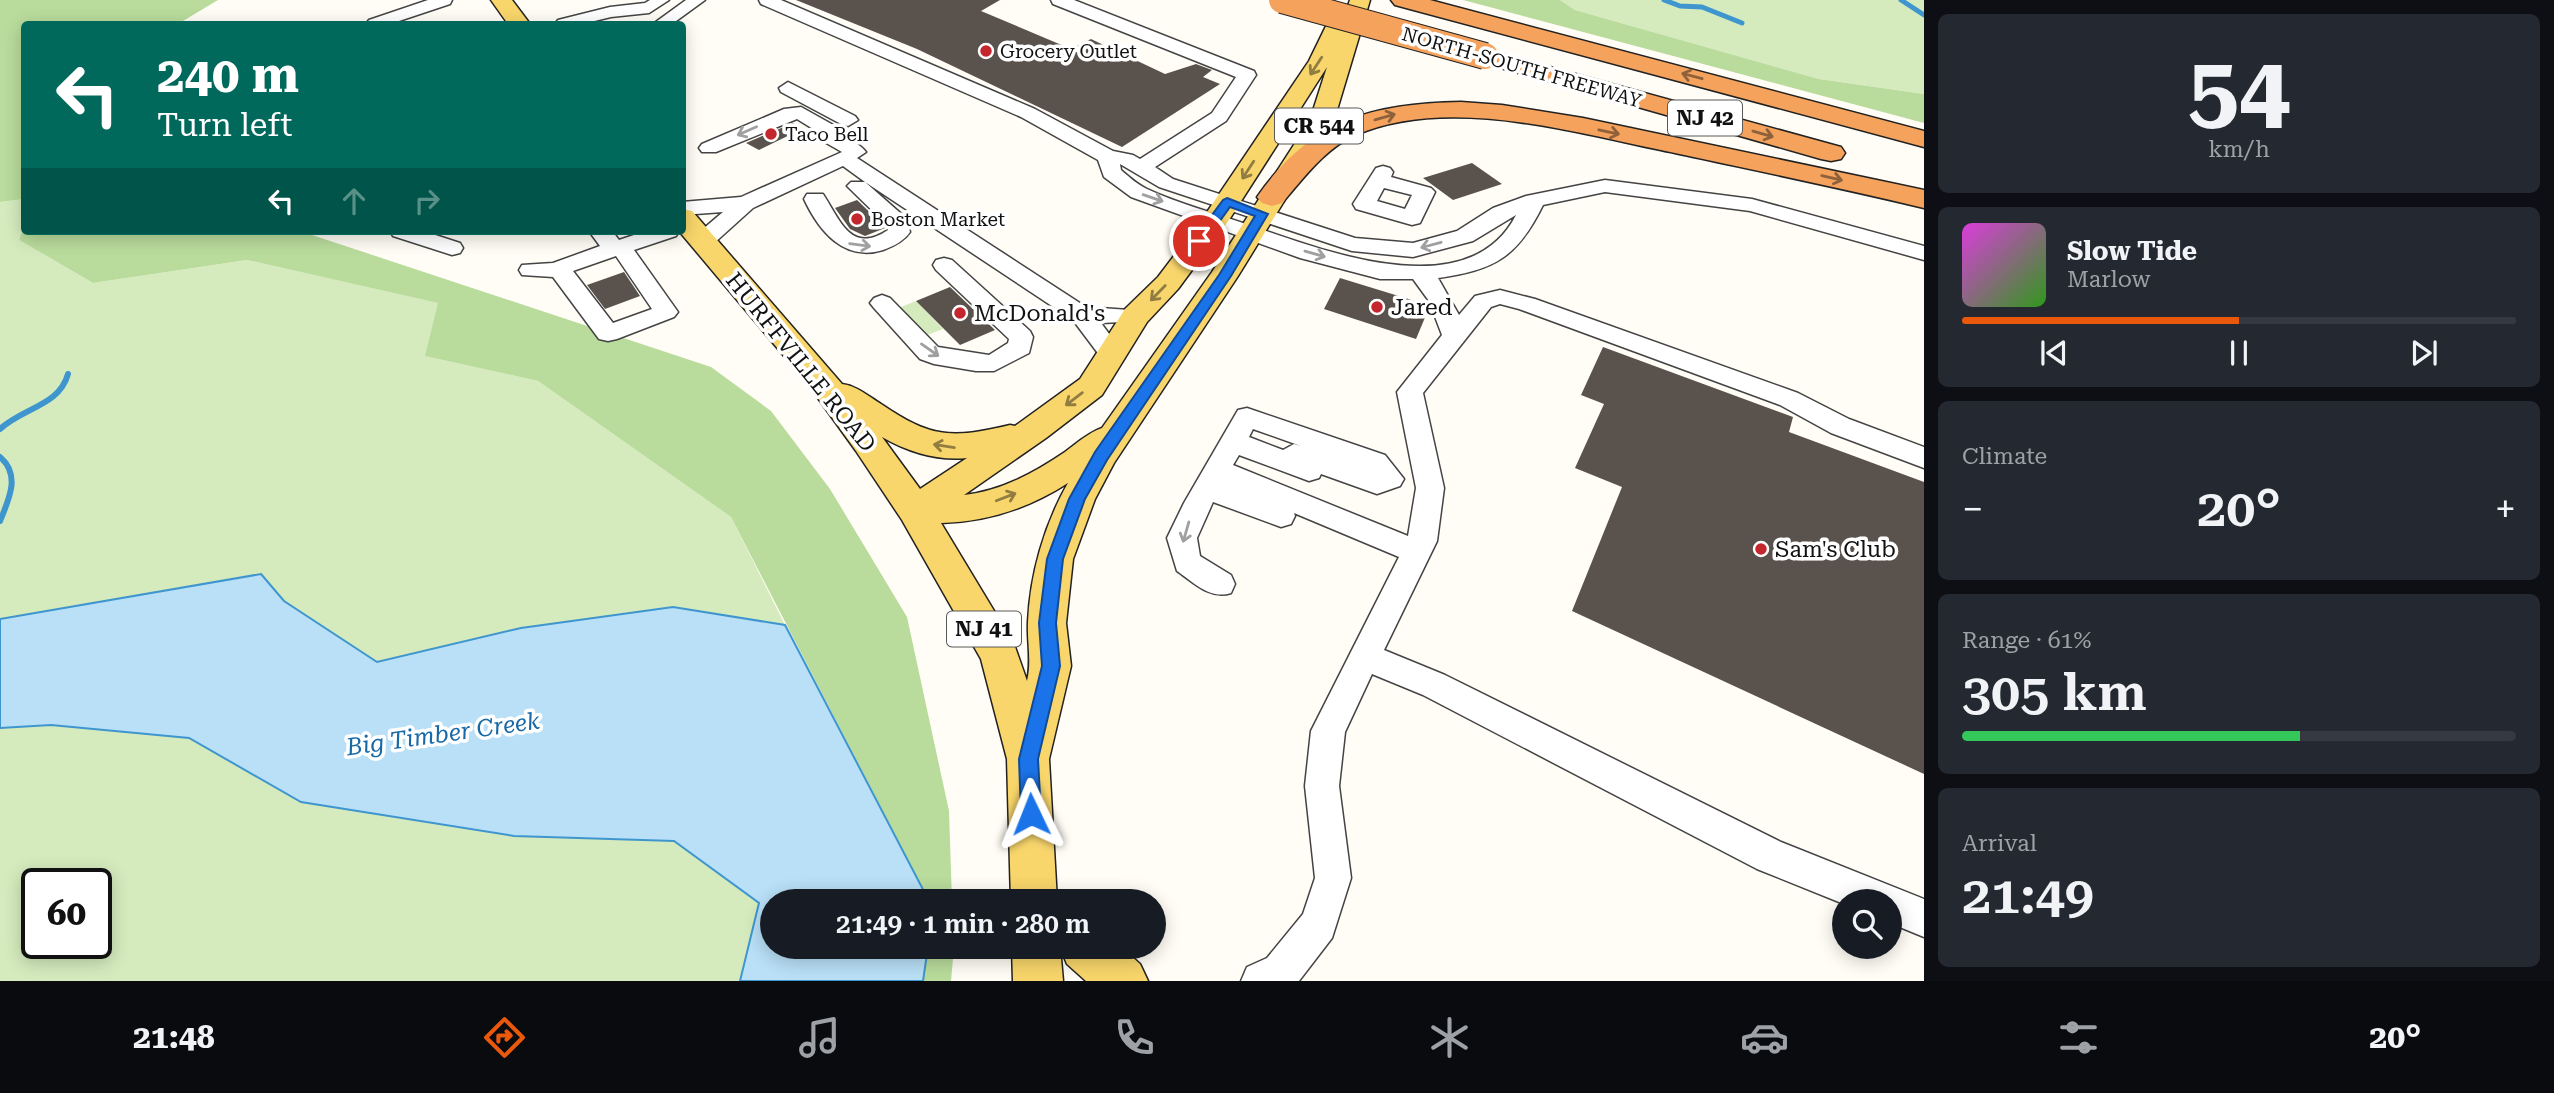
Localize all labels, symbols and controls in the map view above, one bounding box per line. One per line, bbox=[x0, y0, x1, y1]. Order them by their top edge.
street label: NORTH-SOUTH FREEWAY bbox=[1399, 22, 1644, 113]
text: 54 bbox=[2188, 37, 2290, 143]
place label: Grocery Outlet bbox=[1000, 40, 1137, 63]
marker: Grocery Outlet bbox=[978, 43, 994, 59]
text: 240 m bbox=[157, 47, 299, 104]
icon: left bbox=[42, 49, 133, 140]
one-way arrow bbox=[1309, 56, 1323, 76]
one-way arrow bbox=[1682, 69, 1704, 82]
road number: NJ 42 bbox=[1668, 100, 1742, 136]
text: Turn left bbox=[157, 106, 292, 144]
road number: CR 544 bbox=[1275, 108, 1363, 144]
one-way arrow bbox=[1373, 110, 1395, 123]
place label: Taco Bell bbox=[785, 123, 869, 146]
one-way arrow bbox=[1597, 125, 1620, 139]
one-way arrow bbox=[736, 126, 757, 139]
marker: Taco Bell bbox=[763, 126, 779, 142]
one-way arrow bbox=[1752, 128, 1774, 141]
text: km/h bbox=[2208, 136, 2270, 163]
one-way arrow bbox=[1241, 160, 1255, 180]
one-way arrow bbox=[1820, 171, 1843, 185]
icon: left bbox=[262, 182, 300, 220]
icon: ahead bbox=[335, 182, 373, 220]
icon: right bbox=[408, 182, 446, 220]
one-way arrow bbox=[1142, 193, 1164, 205]
place label: Boston Market bbox=[871, 208, 1005, 231]
marker: Boston Market bbox=[849, 211, 865, 227]
pin bbox=[1169, 211, 1229, 271]
icon: arrive bbox=[1180, 222, 1218, 260]
text: Slow Tide bbox=[2067, 236, 2197, 266]
one-way arrow bbox=[849, 238, 871, 251]
one-way arrow bbox=[1421, 239, 1443, 252]
one-way arrow bbox=[1304, 249, 1326, 262]
text: Marlow bbox=[2067, 266, 2150, 293]
street label: HURFFVILLE ROAD bbox=[720, 267, 881, 457]
one-way arrow bbox=[1150, 284, 1167, 301]
place label: Jared bbox=[1391, 294, 1453, 321]
marker: Jared bbox=[1369, 299, 1385, 315]
place label: McDonald's bbox=[974, 300, 1105, 327]
marker: McDonald's bbox=[952, 305, 968, 321]
icon: previous bbox=[2035, 334, 2073, 372]
icon: pause bbox=[2220, 334, 2258, 372]
icon: next bbox=[2405, 334, 2443, 372]
one-way arrow bbox=[920, 343, 939, 357]
one-way arrow bbox=[1065, 392, 1084, 407]
one-way arrow bbox=[933, 439, 956, 452]
text: Climate bbox=[1962, 443, 2047, 470]
text: 20° bbox=[2197, 478, 2281, 539]
text: − bbox=[1962, 487, 1983, 531]
text: + bbox=[2495, 487, 2516, 531]
one-way arrow bbox=[995, 489, 1017, 502]
one-way arrow bbox=[1179, 521, 1192, 543]
place label: Sam's Club bbox=[1775, 536, 1896, 563]
marker: Sam's Club bbox=[1753, 541, 1769, 557]
road number: NJ 41 bbox=[947, 612, 1021, 646]
text: Range · 61% bbox=[1962, 627, 2091, 654]
text: 305 km bbox=[1962, 662, 2147, 723]
water label: Big Timber Creek bbox=[343, 707, 542, 762]
position arrow bbox=[994, 777, 1068, 851]
text: Arrival bbox=[1962, 830, 2037, 857]
text: 21:49 bbox=[1962, 865, 2094, 926]
speed limit sign: 60 bbox=[21, 868, 112, 959]
map controls bbox=[1832, 889, 1902, 959]
button: search bbox=[1832, 889, 1902, 959]
text: 21:49 · 1 min · 280 m bbox=[836, 909, 1090, 939]
icon: directions bbox=[480, 1013, 529, 1062]
icon: music bbox=[795, 1013, 844, 1062]
icon: phone bbox=[1110, 1013, 1159, 1062]
icon: climate bbox=[1425, 1013, 1474, 1062]
icon: car bbox=[1740, 1013, 1789, 1062]
icon: filters bbox=[2054, 1013, 2103, 1062]
text: 21:48 bbox=[133, 1018, 215, 1056]
text: 20° bbox=[2369, 1018, 2421, 1056]

